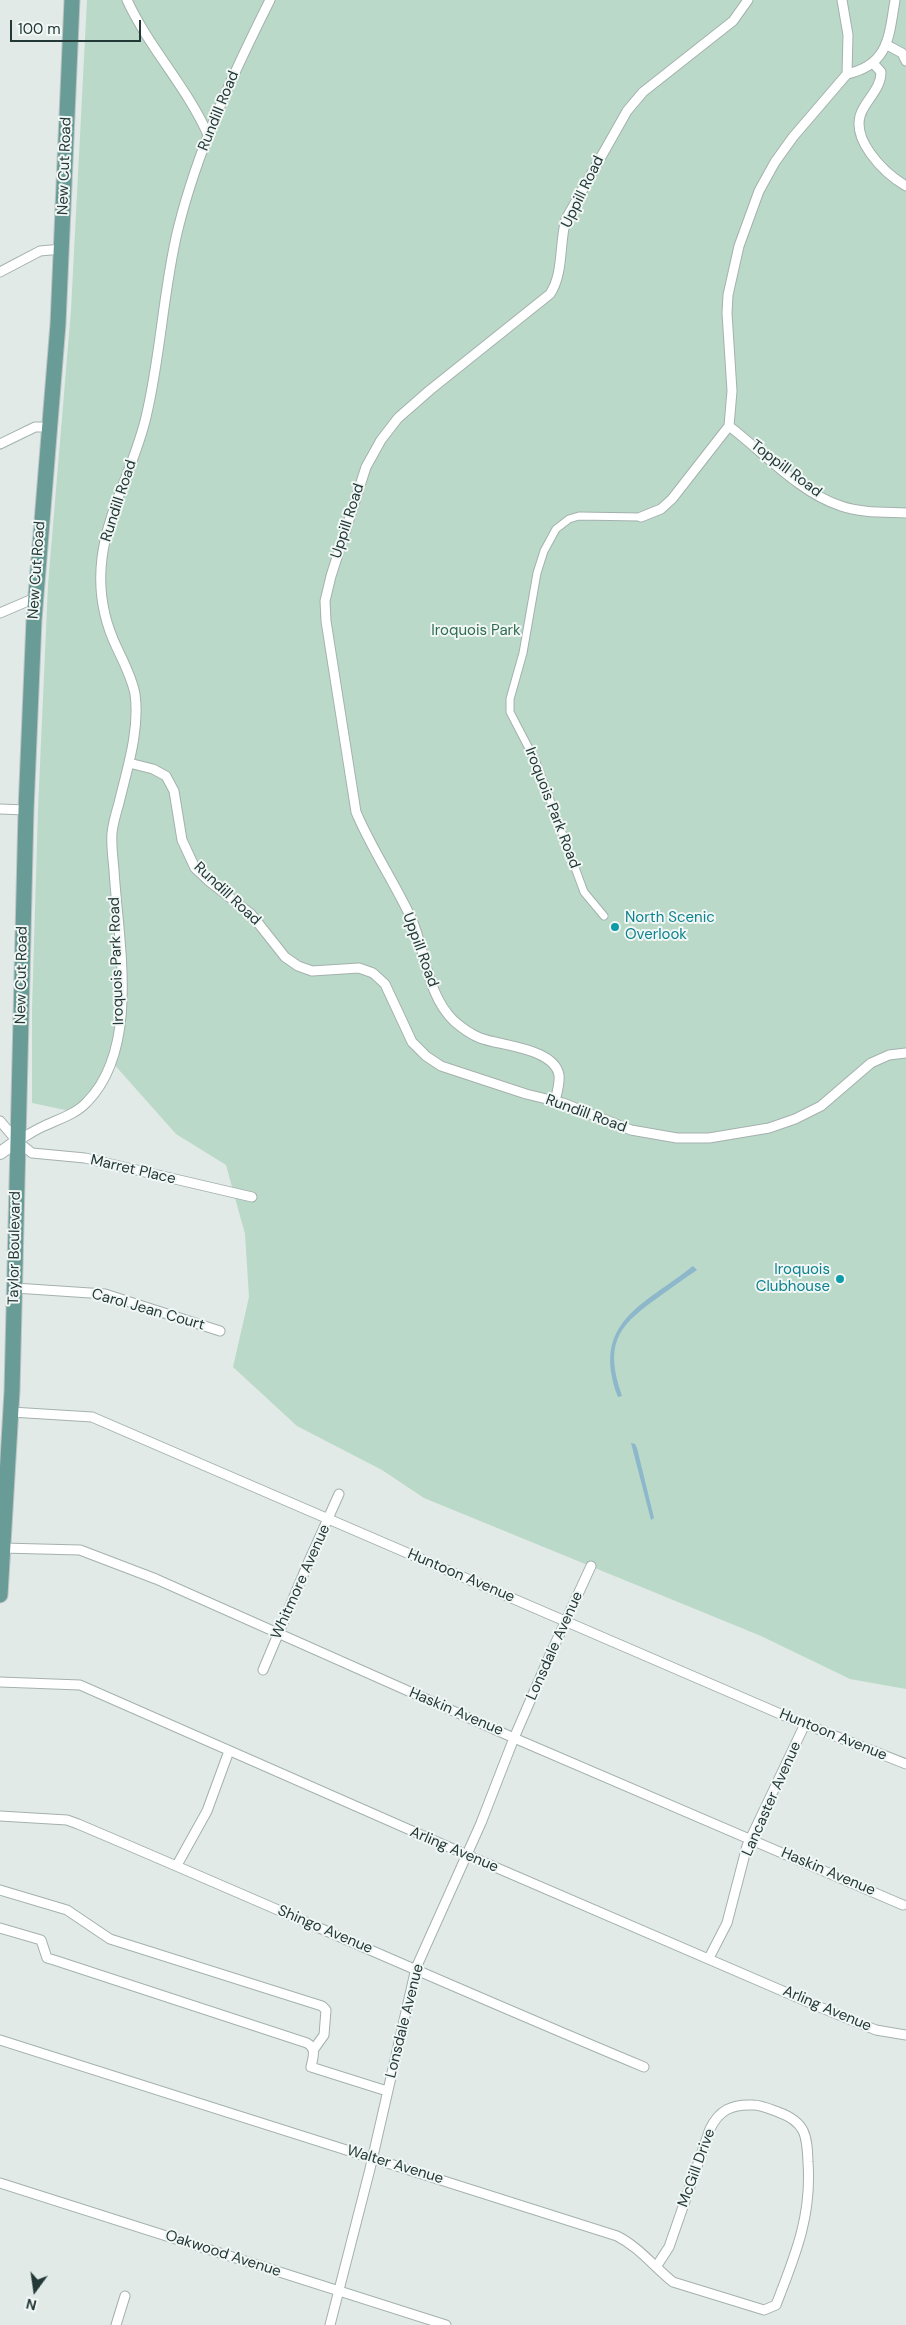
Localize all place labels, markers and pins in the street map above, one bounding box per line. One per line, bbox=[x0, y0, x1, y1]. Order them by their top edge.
place label: North Scenic Overlook bbox=[625, 909, 715, 944]
marker: North Scenic Overlook bbox=[609, 921, 621, 933]
place label: Iroquois Clubhouse bbox=[756, 1261, 830, 1296]
marker: Iroquois Clubhouse bbox=[834, 1273, 846, 1285]

